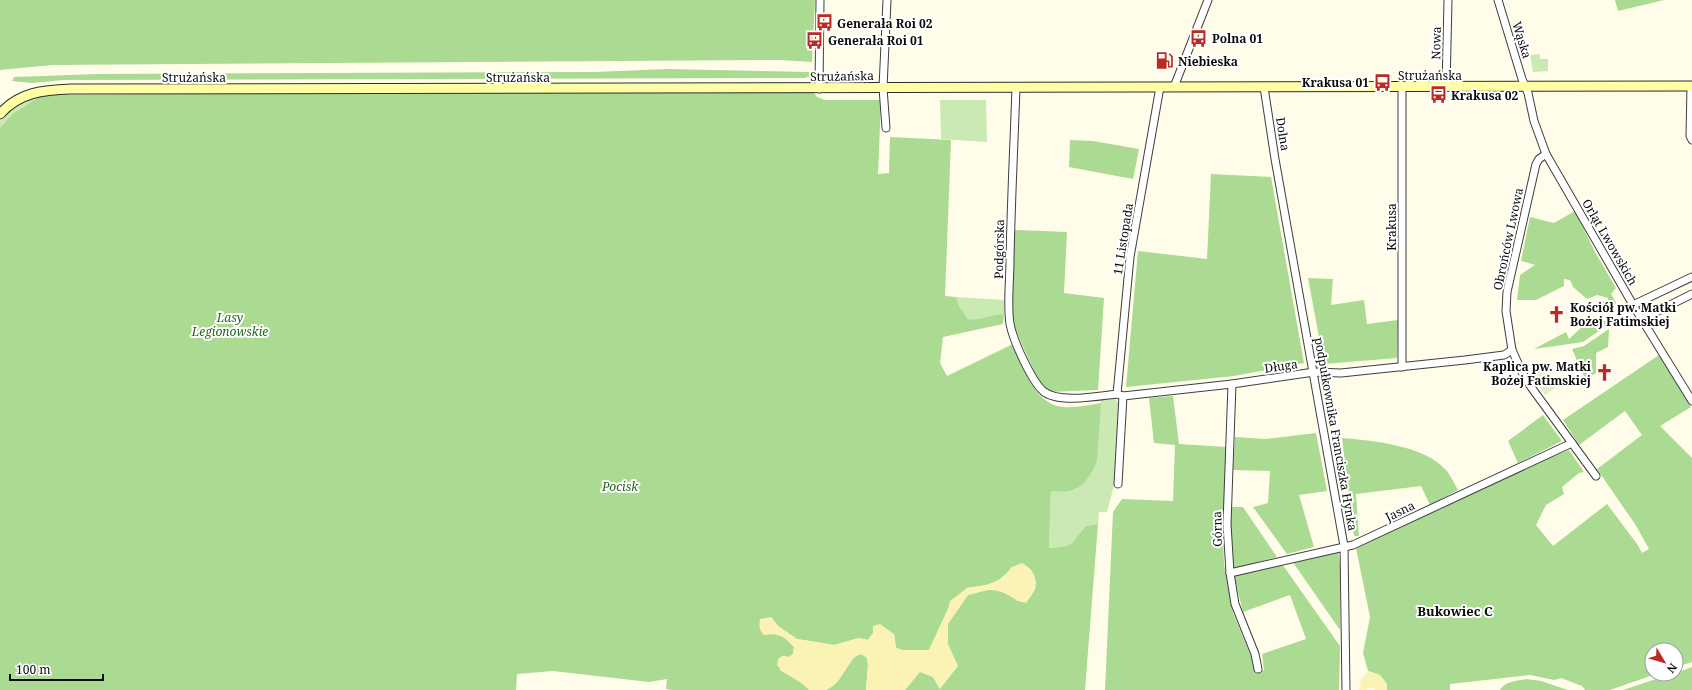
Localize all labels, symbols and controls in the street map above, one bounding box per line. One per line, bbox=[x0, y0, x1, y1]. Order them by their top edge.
bus stop icon: Generała Roi 02 bbox=[814, 13, 834, 33]
place label: Generała Roi 02 bbox=[837, 15, 933, 32]
street label: Wąska bbox=[1508, 20, 1536, 61]
street label: Nowa bbox=[1427, 26, 1445, 60]
bus stop icon: Polna 01 bbox=[1189, 28, 1209, 48]
bus stop icon: Generała Roi 01 bbox=[805, 30, 825, 50]
place label: Polna 01 bbox=[1212, 30, 1263, 47]
place label: Generała Roi 01 bbox=[828, 32, 924, 49]
fuel station icon: Niebieska bbox=[1155, 51, 1175, 71]
place label: Niebieska bbox=[1178, 53, 1238, 70]
street label: Strużańska bbox=[810, 67, 874, 85]
street label: Strużańska bbox=[1398, 67, 1462, 84]
street label: Strużańska bbox=[162, 69, 226, 86]
street label: Strużańska bbox=[486, 69, 550, 86]
bus stop icon: Krakusa 01 bbox=[1372, 72, 1392, 92]
place label: Krakusa 01 bbox=[1302, 74, 1369, 91]
bus stop icon: Krakusa 02 bbox=[1428, 85, 1448, 105]
place label: Krakusa 02 bbox=[1451, 87, 1519, 104]
street label: Dolna bbox=[1272, 116, 1294, 152]
street label: Obrońców Lwowa bbox=[1489, 186, 1527, 292]
street label: Orląt Lwowskich bbox=[1578, 196, 1642, 289]
street label: 11 Listopada bbox=[1109, 202, 1137, 276]
street label: Krakusa bbox=[1383, 203, 1400, 251]
street label: Podgórska bbox=[990, 219, 1008, 279]
place label: Kościół pw. Matki Bożej Fatimskiej bbox=[1570, 299, 1677, 330]
church icon: Kościół pw. Matki Bożej Fatimskiej bbox=[1547, 304, 1567, 324]
park label: Lasy Legionowskie bbox=[191, 309, 268, 340]
street label: podpułkownika Franciszka Hynka bbox=[1311, 336, 1361, 532]
street label: Długa bbox=[1263, 355, 1299, 377]
place label: Kaplica pw. Matki Bożej Fatimskiej bbox=[1483, 358, 1592, 389]
church icon: Kaplica pw. Matki Bożej Fatimskiej bbox=[1594, 363, 1614, 383]
park label: Pocisk bbox=[601, 478, 639, 495]
street label: Jasna bbox=[1381, 496, 1418, 526]
street label: Górna bbox=[1208, 511, 1226, 547]
district label: Bukowiec C bbox=[1417, 602, 1493, 620]
north arrow bbox=[1644, 642, 1684, 682]
scale bar bbox=[10, 656, 103, 682]
text: N bbox=[1663, 660, 1681, 677]
text: 100 m bbox=[16, 661, 51, 678]

